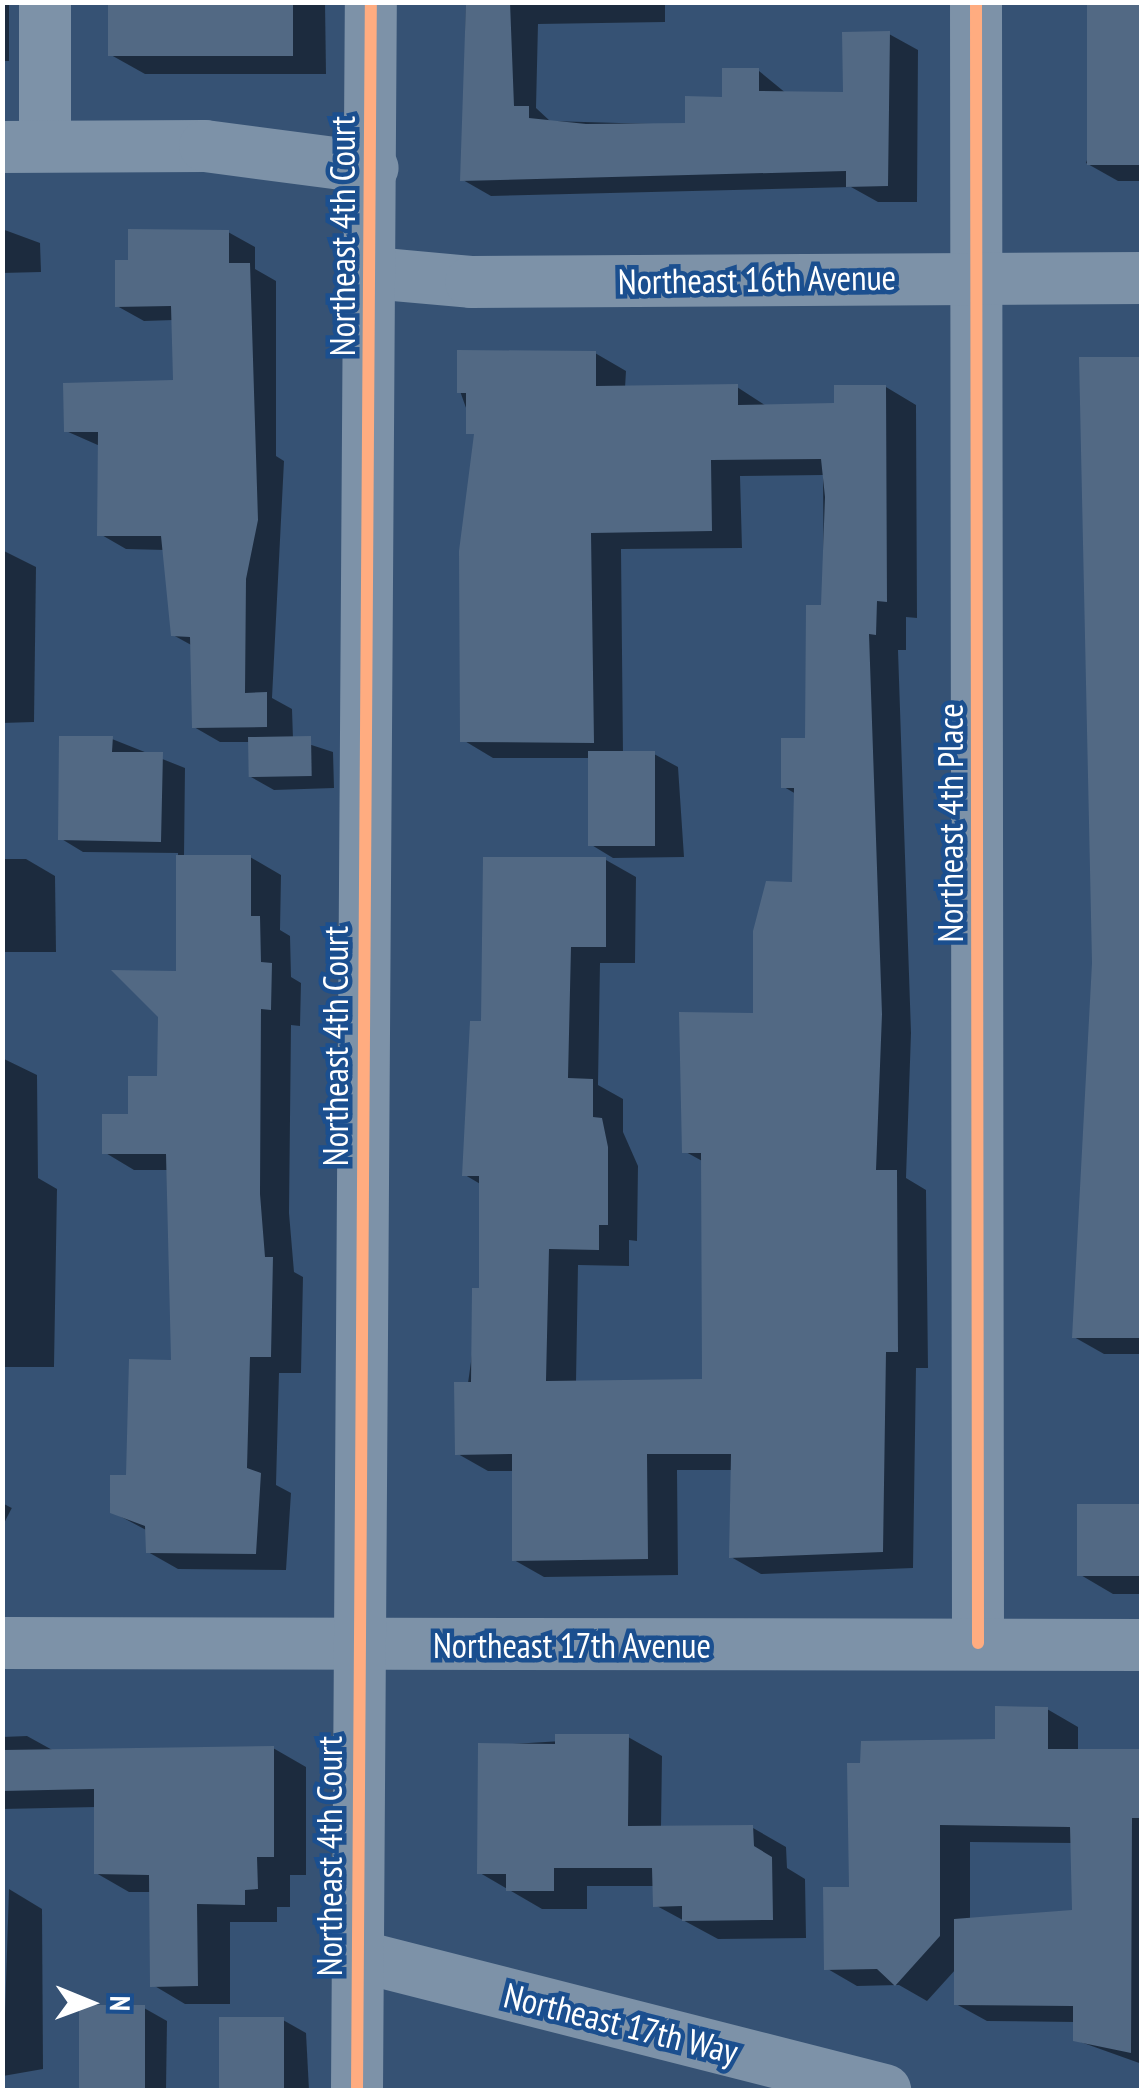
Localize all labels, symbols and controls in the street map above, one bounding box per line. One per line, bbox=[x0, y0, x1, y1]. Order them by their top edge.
street label: Northeast 4th Court bbox=[321, 116, 363, 356]
street label: Northeast 16th Avenue bbox=[617, 256, 897, 302]
street label: Northeast 4th Place bbox=[929, 703, 971, 943]
street label: Northeast 4th Court bbox=[314, 926, 356, 1166]
street label: Northeast 17th Avenue bbox=[433, 1624, 711, 1666]
street label: Northeast 4th Court bbox=[308, 1736, 350, 1976]
north arrow bbox=[40, 1953, 140, 2053]
street label: Northeast 17th Way bbox=[500, 1974, 742, 2072]
text: N bbox=[102, 1996, 139, 2011]

